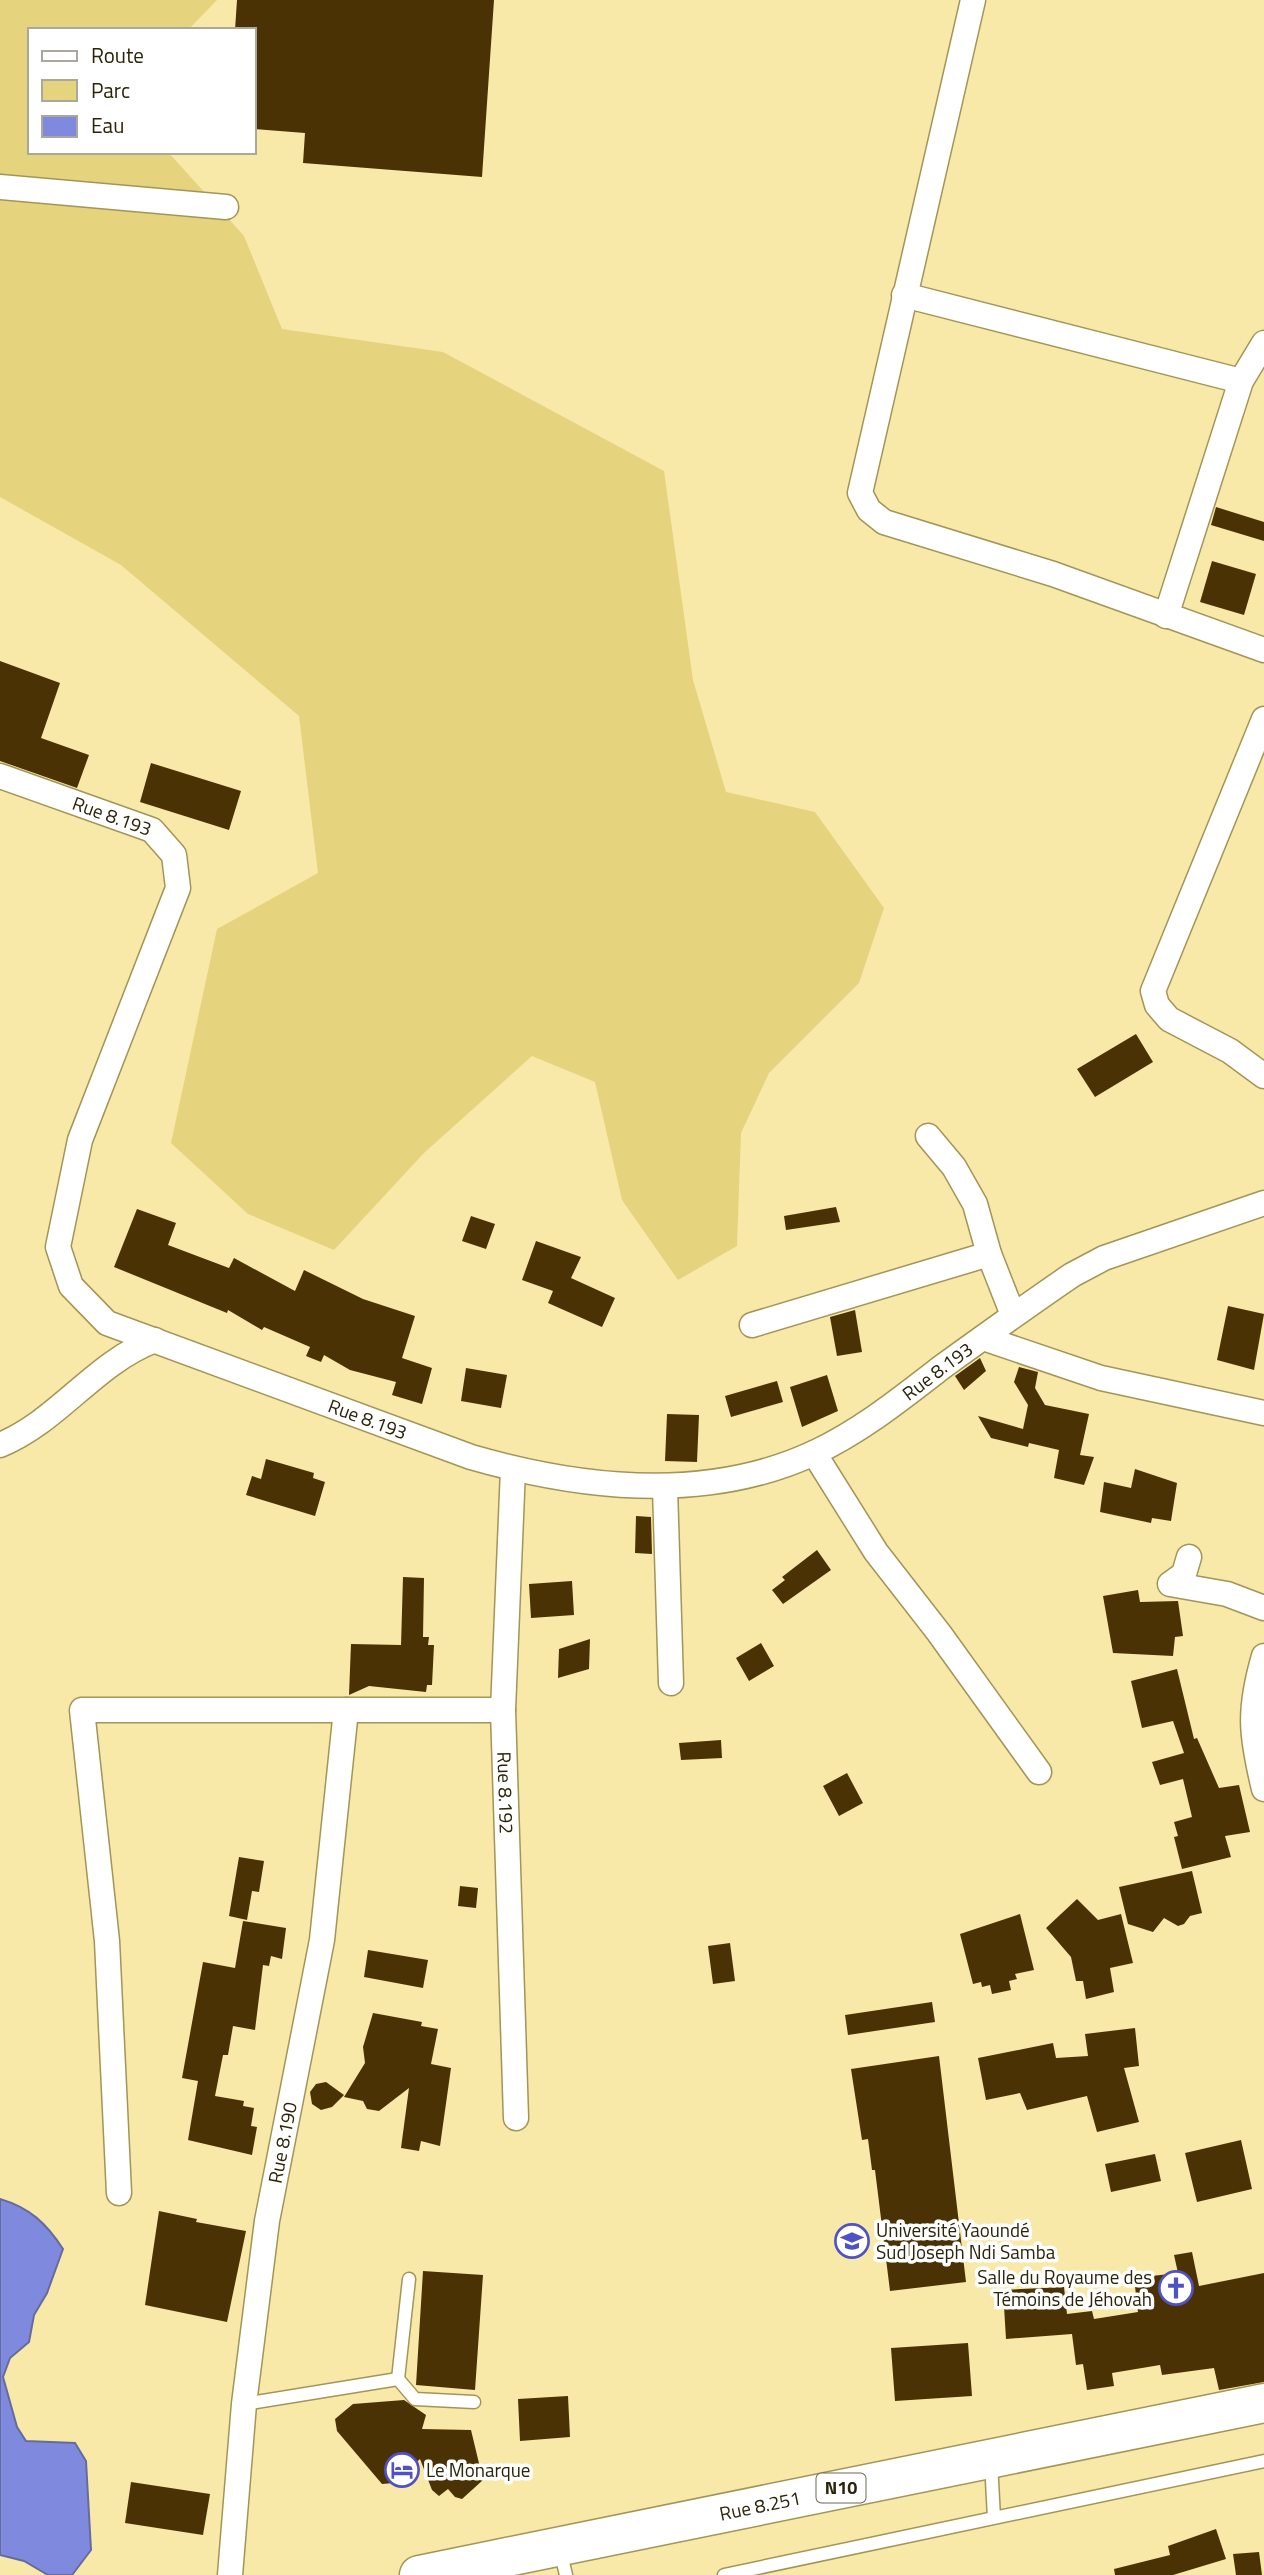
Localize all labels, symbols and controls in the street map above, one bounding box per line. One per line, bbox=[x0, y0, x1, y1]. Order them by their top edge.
legend bbox=[28, 28, 256, 154]
text: Route bbox=[91, 39, 144, 71]
text: Parc bbox=[91, 74, 130, 106]
text: Eau bbox=[91, 109, 124, 141]
street label: Rue 8.193 bbox=[69, 788, 156, 843]
street label: Rue 8.193 bbox=[896, 1334, 979, 1407]
street label: Rue 8.193 bbox=[324, 1391, 411, 1446]
street label: Rue 8.192 bbox=[490, 1751, 522, 1834]
street label: Rue 8.190 bbox=[260, 2099, 304, 2186]
place label: Université Yaoundé Sud Joseph Ndi Samba bbox=[876, 2215, 1056, 2266]
school or university icon: Université Yaoundé Sud Joseph Ndi Samba bbox=[833, 2222, 871, 2260]
place label: Salle du Royaume des Témoins de Jéhovah bbox=[977, 2262, 1152, 2313]
church icon: Salle du Royaume des Témoins de Jéhovah bbox=[1157, 2269, 1195, 2307]
hotel icon: Le Monarque bbox=[383, 2451, 421, 2489]
place label: Le Monarque bbox=[426, 2455, 530, 2484]
road number: N10 bbox=[816, 2474, 866, 2502]
street label: Rue 8.251 bbox=[717, 2483, 803, 2528]

